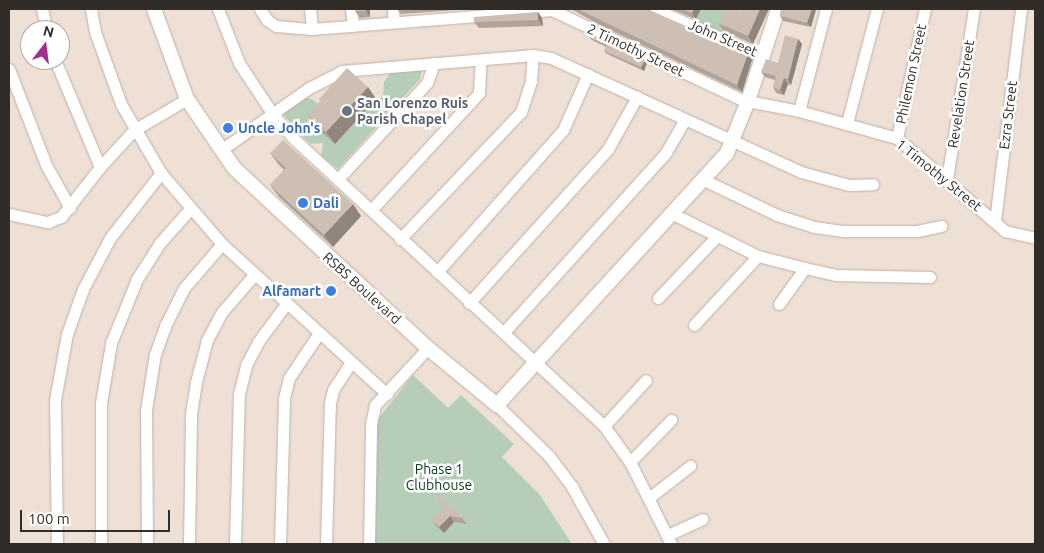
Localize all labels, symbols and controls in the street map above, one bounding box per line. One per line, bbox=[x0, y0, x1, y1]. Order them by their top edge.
street label: John Street bbox=[686, 16, 760, 60]
north arrow bbox=[20, 20, 70, 70]
street label: 2 Timothy Street bbox=[585, 20, 687, 80]
text: N bbox=[41, 22, 56, 41]
street label: Philemon Street bbox=[892, 23, 930, 125]
street label: Revelation Street bbox=[944, 39, 978, 149]
street label: Ezra Street bbox=[995, 80, 1021, 150]
place label: San Lorenzo Ruis Parish Chapel bbox=[357, 95, 468, 128]
marker: San Lorenzo Ruis Parish Chapel bbox=[341, 105, 353, 117]
place label: Uncle John's bbox=[238, 120, 320, 136]
marker: Uncle John's bbox=[222, 122, 234, 134]
street label: 1 Timothy Street bbox=[893, 135, 985, 215]
place label: Dali bbox=[313, 195, 339, 211]
marker: Dali bbox=[297, 197, 309, 209]
street label: RSBS Boulevard bbox=[319, 248, 405, 328]
place label: Alfamart bbox=[262, 283, 321, 299]
marker: Alfamart bbox=[325, 285, 337, 297]
park label: Phase 1 Clubhouse bbox=[406, 461, 472, 494]
scale bar bbox=[22, 500, 172, 532]
text: 100 m bbox=[28, 510, 70, 527]

